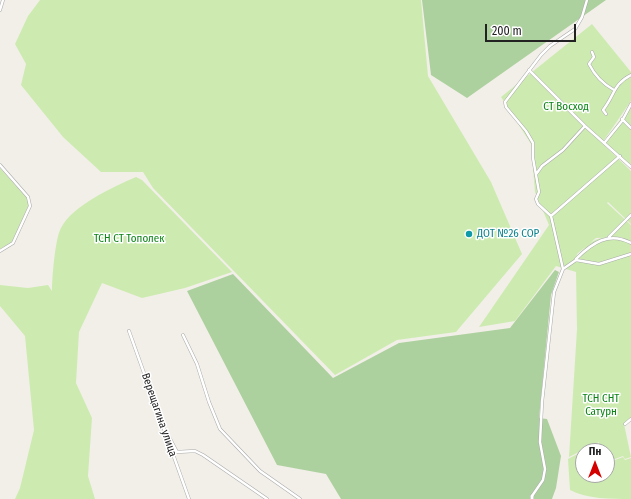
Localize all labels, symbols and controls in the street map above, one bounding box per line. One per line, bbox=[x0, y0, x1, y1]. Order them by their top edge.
scale bar bbox=[487, 16, 578, 42]
text: 200 m bbox=[492, 24, 522, 38]
park label: СТ Восход bbox=[543, 100, 589, 114]
place label: ДОТ №26 СОР bbox=[477, 227, 539, 241]
marker: ДОТ №26 СОР bbox=[464, 229, 474, 239]
park label: ТСН СТ Тополек bbox=[94, 232, 164, 246]
street label: Верещагина улица bbox=[138, 371, 180, 459]
park label: ТСН СНТ Сатурн bbox=[583, 392, 619, 418]
north arrow bbox=[575, 443, 615, 483]
text: Пн bbox=[589, 445, 601, 458]

